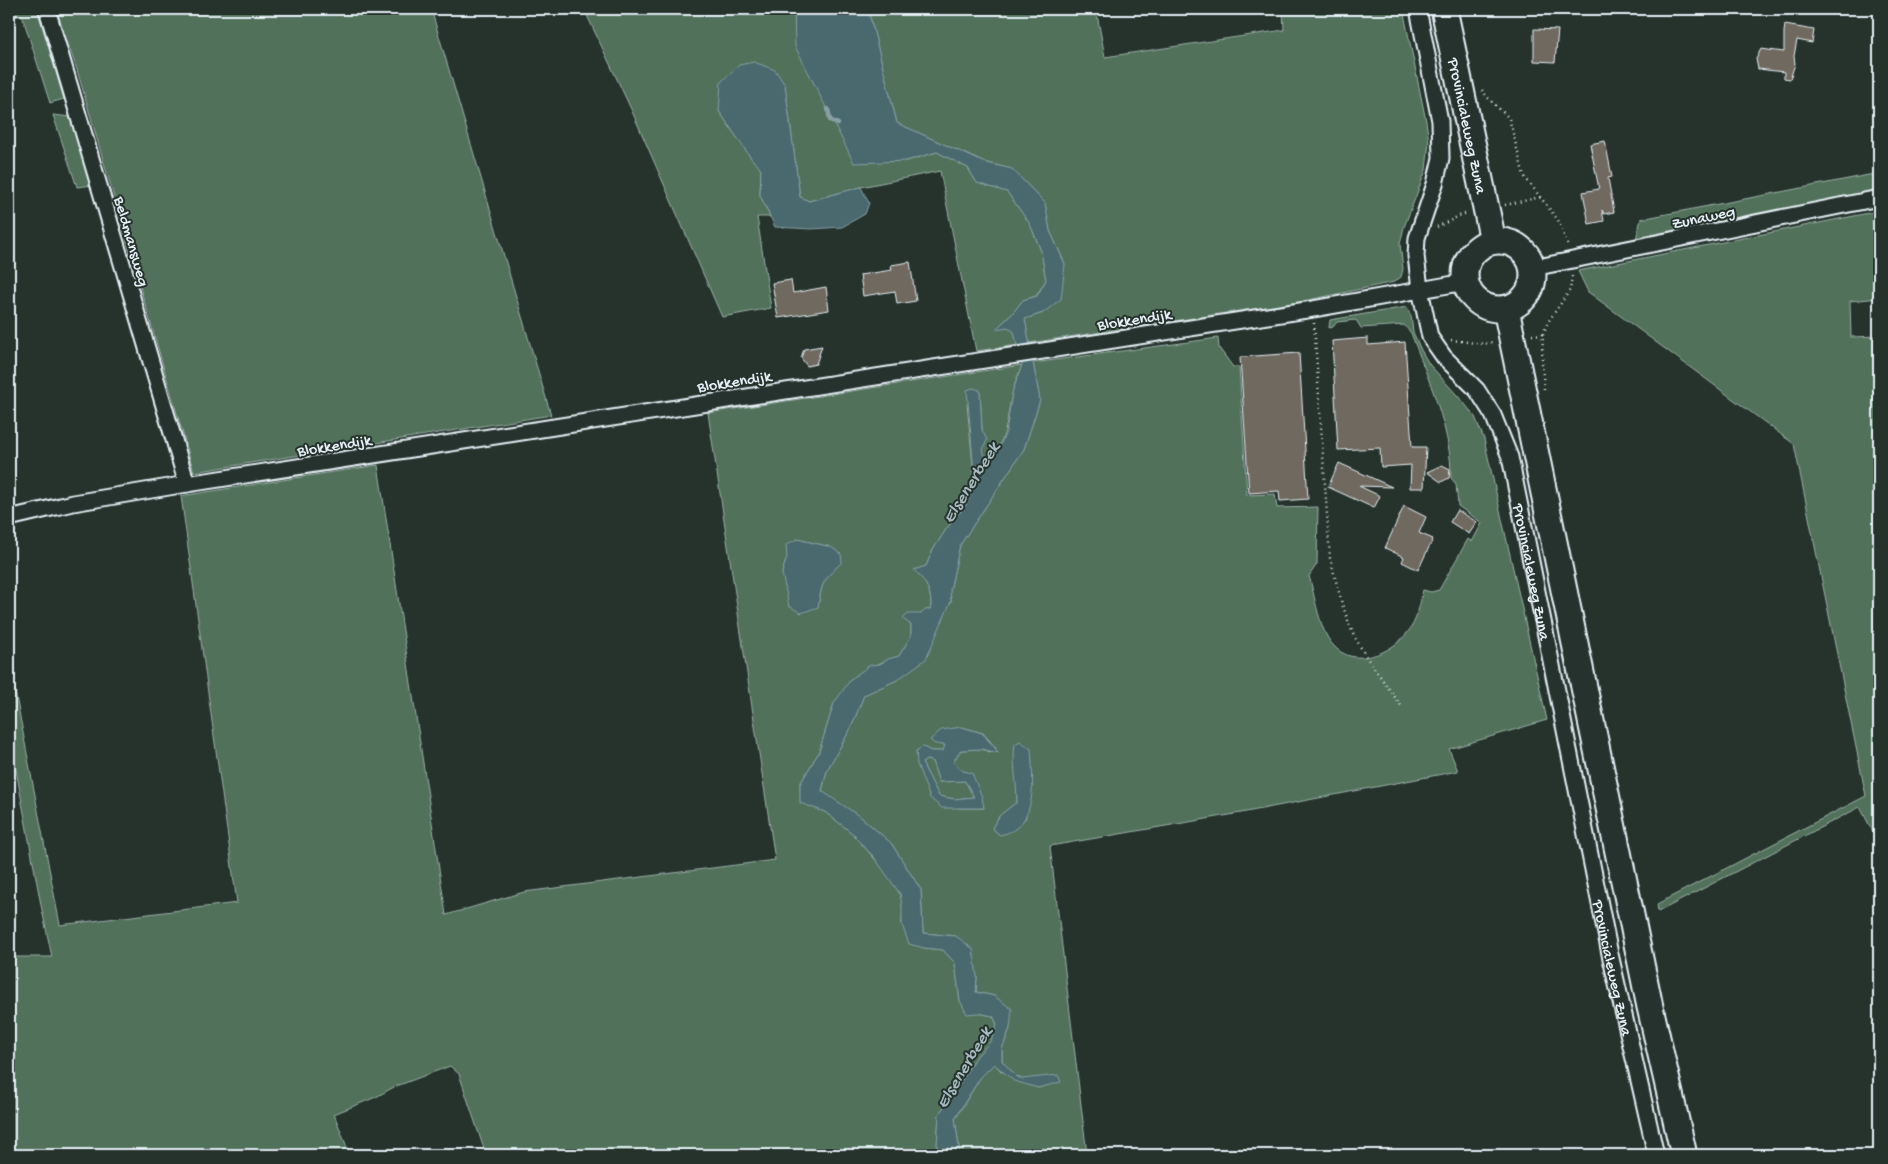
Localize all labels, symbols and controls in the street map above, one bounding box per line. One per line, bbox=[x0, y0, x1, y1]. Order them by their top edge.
street label: Provincialeweg Zuna bbox=[1441, 55, 1489, 197]
street label: Beldmansweg bbox=[107, 194, 152, 289]
street label: Zunaweg bbox=[1670, 203, 1737, 235]
street label: Blokkendijk bbox=[1095, 306, 1175, 337]
street label: Blokkendijk bbox=[695, 368, 775, 399]
street label: Blokkendijk bbox=[295, 432, 375, 463]
water label: Elsenerbeek bbox=[939, 437, 1006, 528]
street label: Provincialeweg Zuna bbox=[1506, 502, 1553, 643]
street label: Provincialeweg Zuna bbox=[1586, 898, 1635, 1039]
water label: Elsenerbeek bbox=[933, 1022, 999, 1113]

